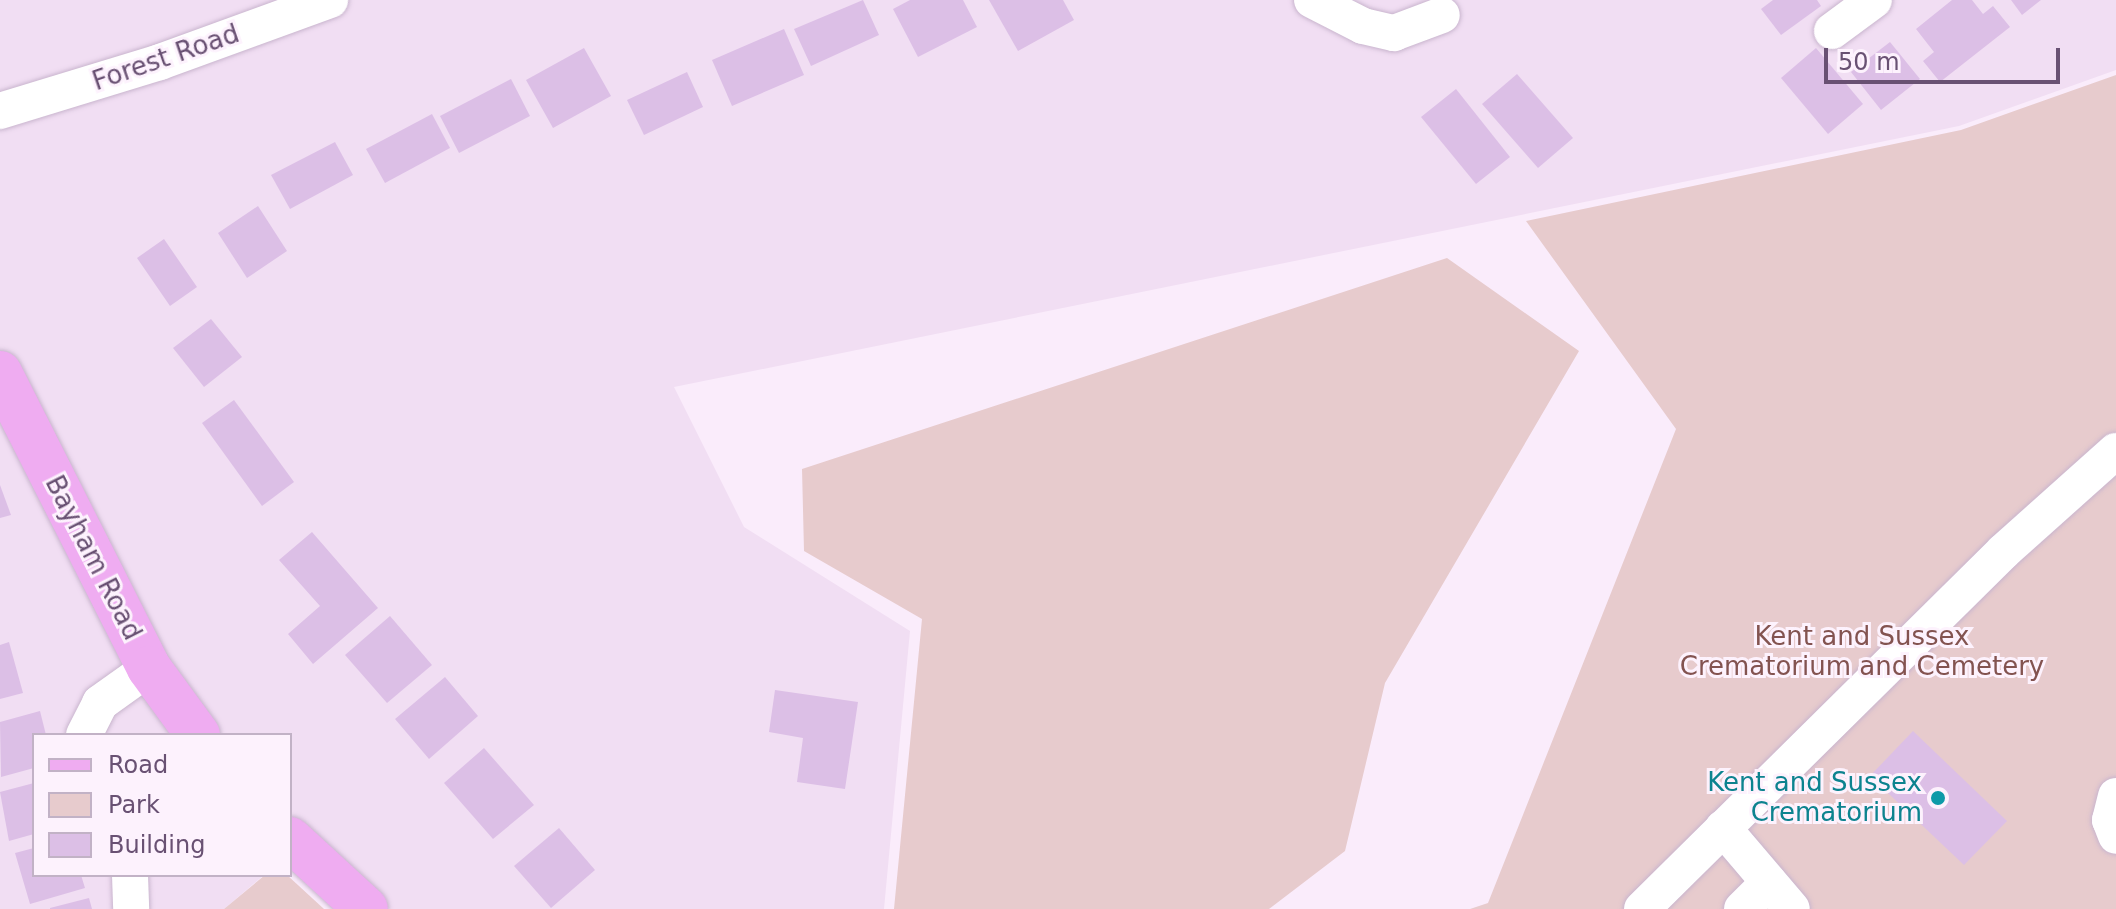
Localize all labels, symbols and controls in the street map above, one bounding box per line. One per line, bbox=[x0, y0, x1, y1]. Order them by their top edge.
street label: Forest Road bbox=[88, 18, 244, 98]
scale bar bbox=[1828, 32, 2064, 82]
text: 50 m bbox=[1838, 48, 1900, 76]
street label: Bayham Road bbox=[38, 471, 148, 645]
park label: Kent and Sussex Crematorium and Cemetery bbox=[1680, 621, 2044, 682]
legend bbox=[32, 733, 292, 877]
text: Road bbox=[108, 751, 168, 779]
place label: Kent and Sussex Crematorium bbox=[1707, 767, 1922, 828]
marker: Kent and Sussex Crematorium bbox=[1929, 789, 1947, 807]
text: Park bbox=[108, 791, 160, 819]
text: Building bbox=[108, 831, 205, 859]

